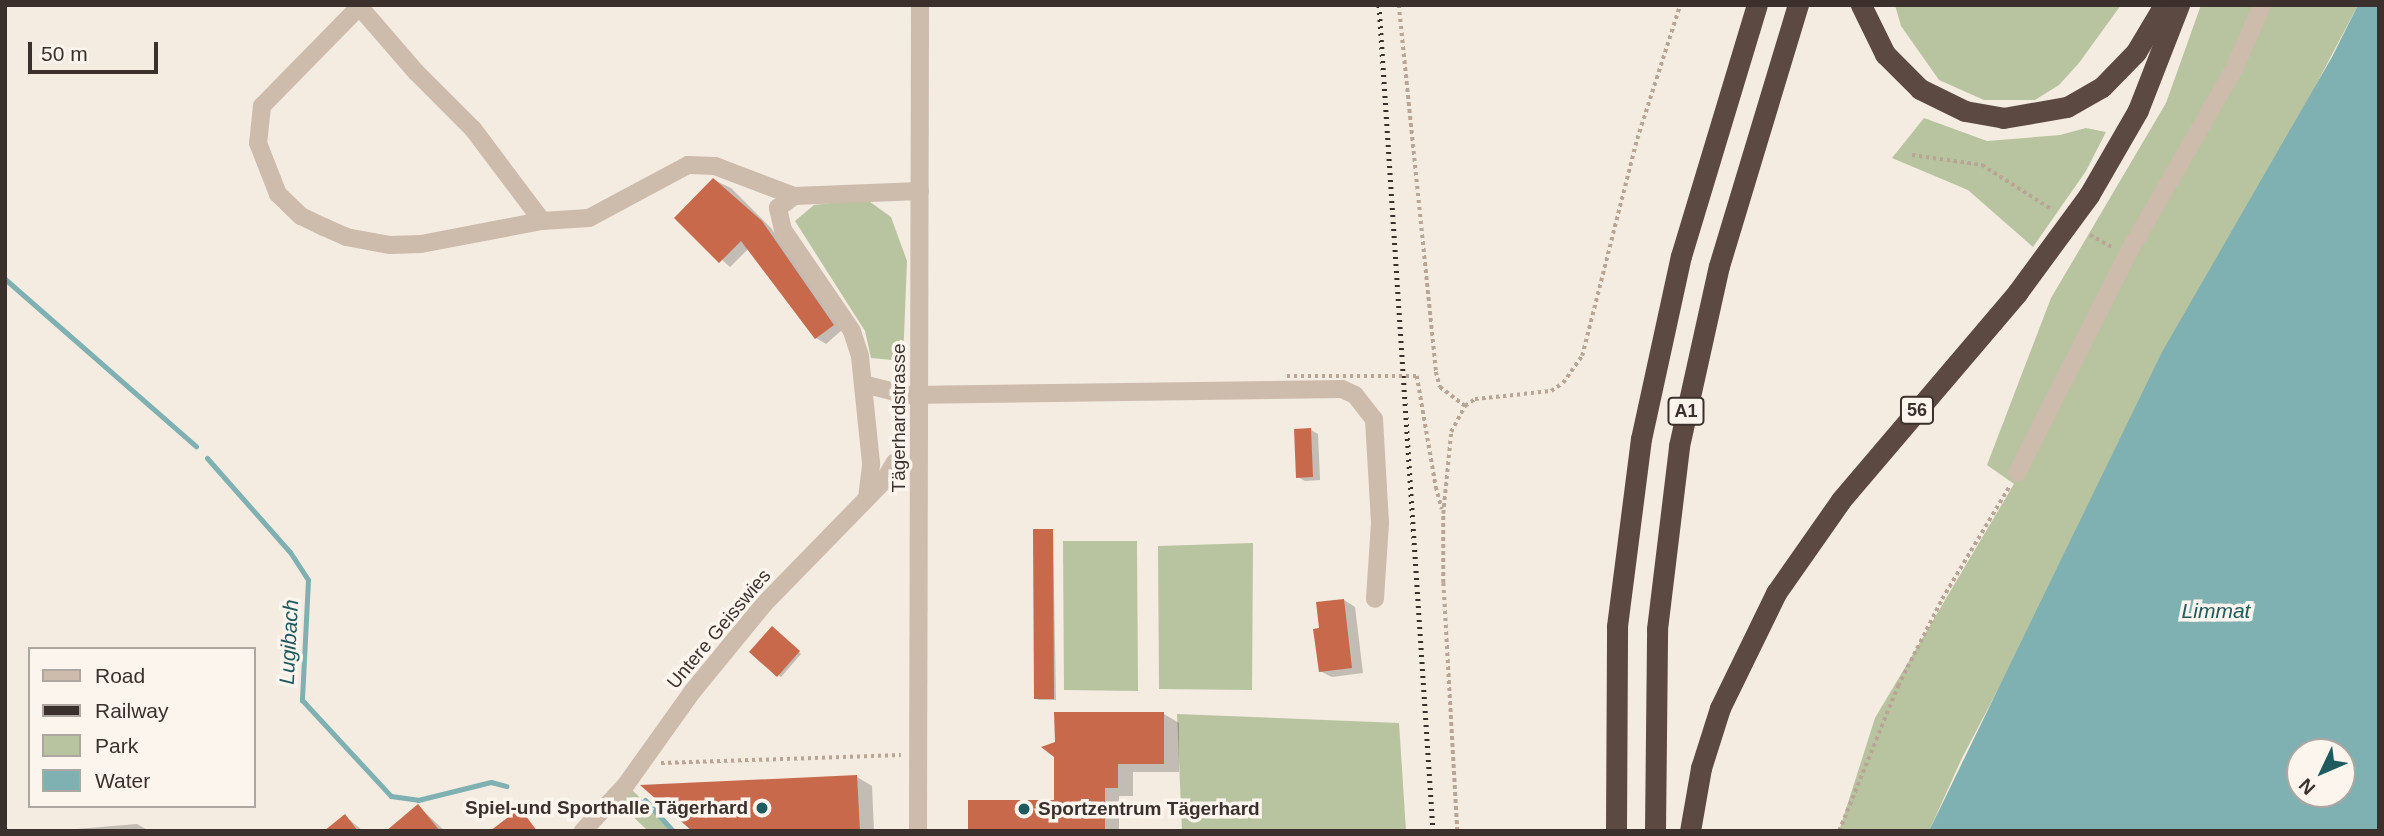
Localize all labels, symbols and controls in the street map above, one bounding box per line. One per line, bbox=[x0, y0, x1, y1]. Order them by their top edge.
scale bar bbox=[32, 28, 161, 72]
text: 50 m bbox=[41, 42, 88, 65]
street label: Tägerhardstrasse bbox=[888, 344, 910, 492]
road number: A1 bbox=[1667, 396, 1705, 426]
road number: 56 bbox=[1899, 396, 1934, 424]
street label: Untere Geisswies bbox=[662, 565, 776, 693]
water label: Limmat bbox=[2182, 598, 2250, 624]
water label: Lugibach bbox=[274, 599, 304, 685]
legend bbox=[28, 647, 256, 808]
text: Road bbox=[95, 664, 145, 687]
text: Railway bbox=[95, 699, 169, 722]
text: Park bbox=[95, 734, 138, 757]
north arrow bbox=[2286, 738, 2356, 808]
text: Water bbox=[95, 769, 150, 792]
text: N bbox=[2295, 774, 2319, 799]
place label: Spiel-und Sporthalle Tägerhard bbox=[465, 797, 748, 819]
place label: Sportzentrum Tägerhard bbox=[1038, 798, 1260, 820]
marker: Spiel-und Sporthalle Tägerhard bbox=[754, 800, 770, 816]
marker: Sportzentrum Tägerhard bbox=[1016, 801, 1032, 817]

